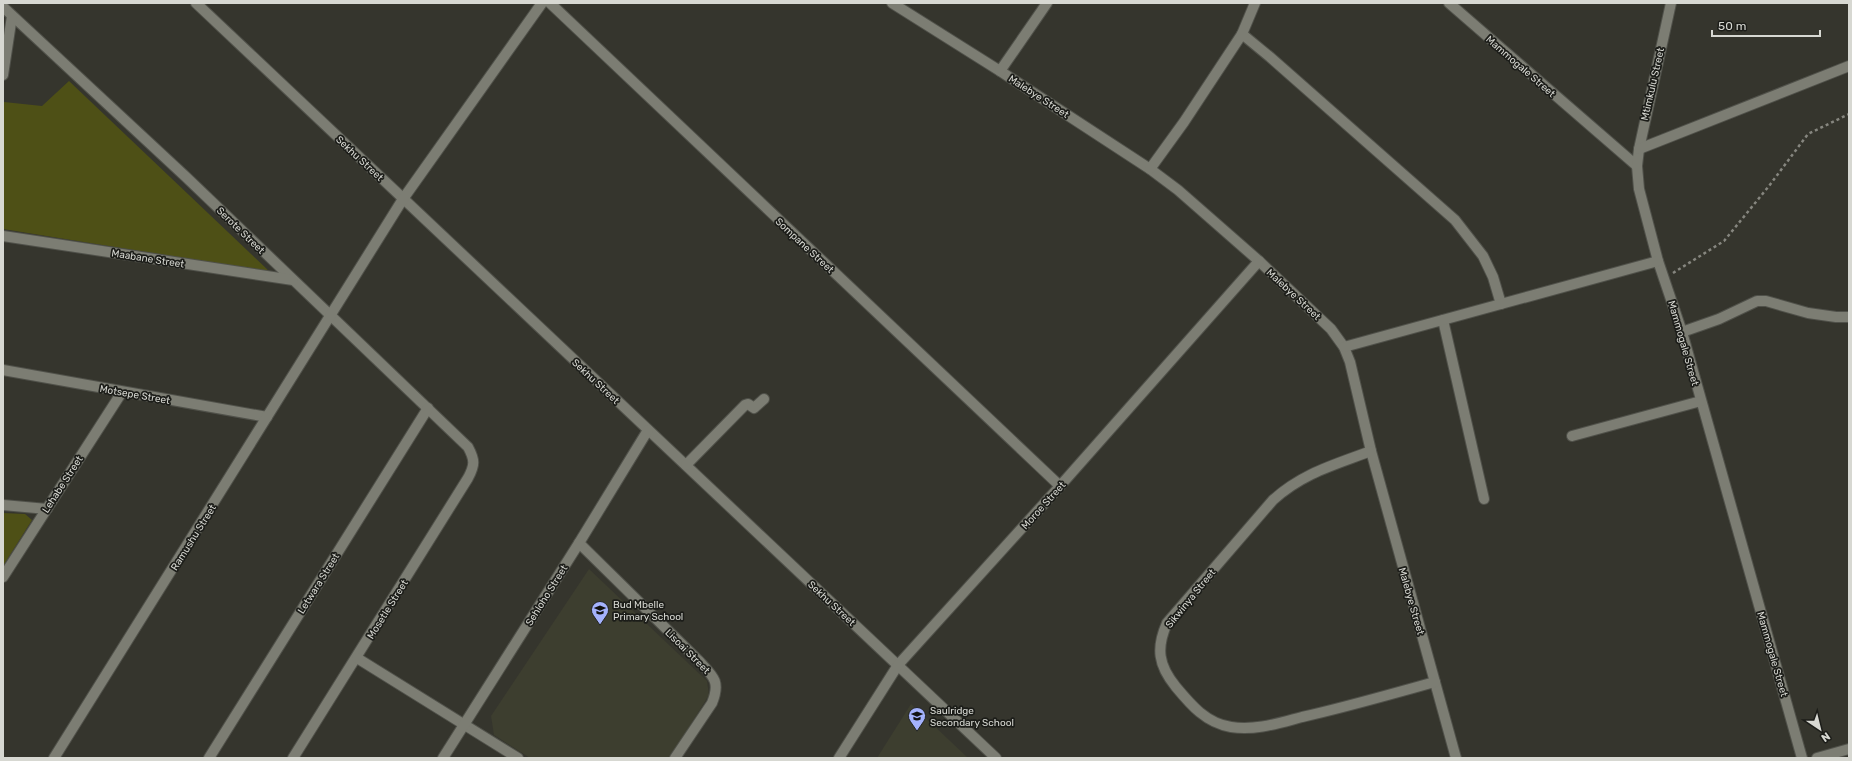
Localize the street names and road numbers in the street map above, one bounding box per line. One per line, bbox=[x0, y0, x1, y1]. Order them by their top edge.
street label: Mammogale Street bbox=[1483, 33, 1557, 100]
street label: Mtimkulu Street bbox=[1639, 47, 1667, 122]
street label: Malebye Street bbox=[1006, 73, 1071, 121]
street label: Sekhu Street bbox=[333, 134, 386, 184]
street label: Serote Street bbox=[214, 205, 267, 257]
street label: Sompane Street bbox=[773, 216, 836, 276]
street label: Maabane Street bbox=[111, 247, 185, 271]
street label: Malebye Street bbox=[1264, 267, 1323, 323]
street label: Mammogale Street bbox=[1665, 299, 1701, 387]
street label: Sekhu Street bbox=[569, 357, 622, 407]
street label: Motsepe Street bbox=[99, 383, 171, 407]
street label: Lehabe Street bbox=[40, 454, 86, 515]
street label: Moroe Street bbox=[1019, 479, 1068, 532]
street label: Ramushu Street bbox=[169, 502, 219, 573]
street label: Letwara Street bbox=[295, 551, 342, 616]
street label: Sehloho Street bbox=[523, 563, 570, 628]
street label: Malebye Street bbox=[1396, 566, 1426, 636]
street label: Sikwinya Street bbox=[1163, 567, 1218, 631]
street label: Mosetle Street bbox=[365, 578, 411, 641]
street label: Sekhu Street bbox=[805, 579, 858, 629]
street label: Mammogale Street bbox=[1754, 610, 1790, 698]
street label: Lisoai Street bbox=[662, 627, 712, 677]

